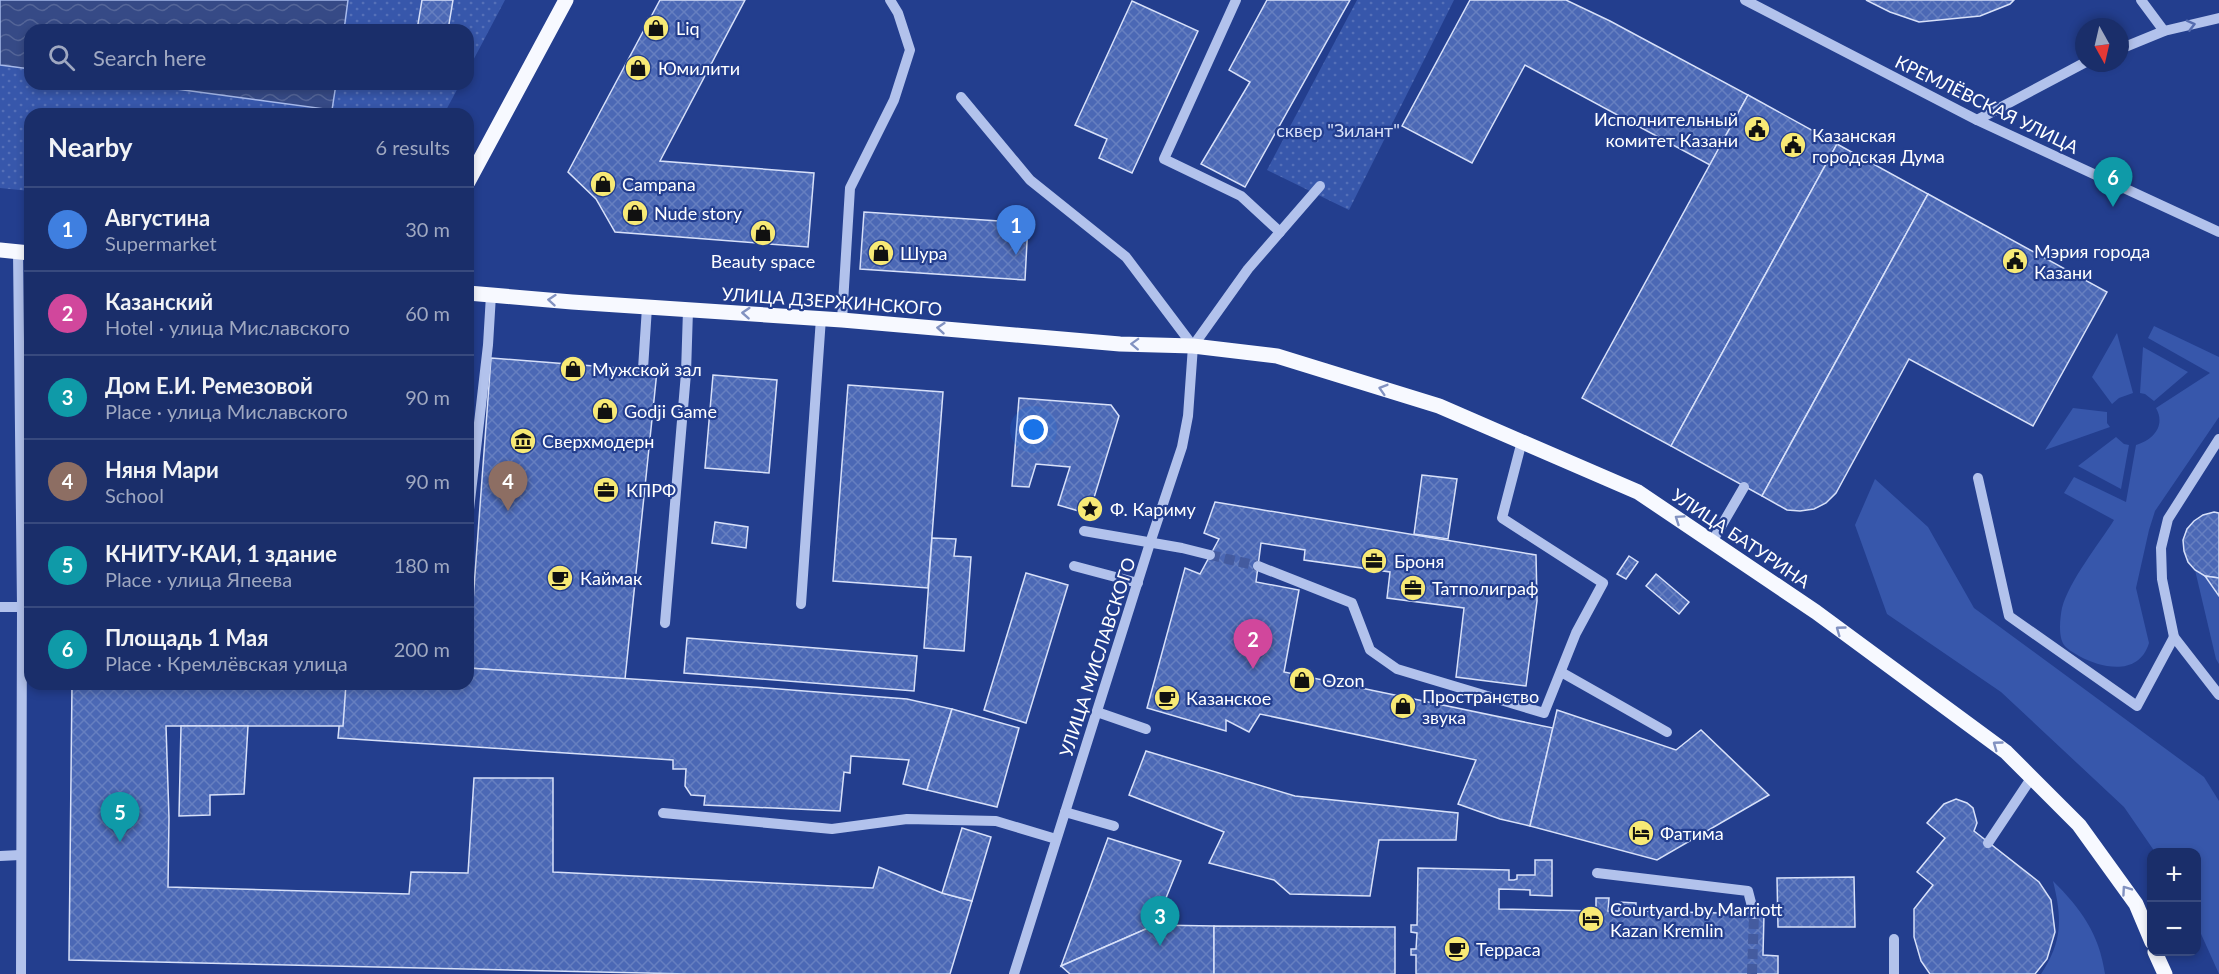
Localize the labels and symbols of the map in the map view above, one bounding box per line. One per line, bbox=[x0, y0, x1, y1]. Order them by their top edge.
shop icon: Liq bbox=[641, 13, 671, 43]
place label: Liq bbox=[676, 17, 700, 39]
north arrow bbox=[2075, 18, 2129, 72]
one-way arrow bbox=[2186, 19, 2196, 32]
street label: КРЕМЛЁВСКАЯ УЛИЦА bbox=[1892, 50, 2083, 158]
shop icon: Юмилити bbox=[623, 53, 653, 83]
place label: Юмилити bbox=[658, 57, 740, 79]
place label: Исполнительный комитет Казани bbox=[1594, 108, 1738, 151]
public building icon: Исполнительный комитет Казани bbox=[1742, 114, 1772, 144]
park label: сквер "Зилант" bbox=[1276, 119, 1400, 141]
place label: Казанская городская Дума bbox=[1812, 124, 1945, 167]
public building icon: Казанская городская Дума bbox=[1778, 130, 1808, 160]
pin: 6 bbox=[2094, 158, 2132, 207]
shop icon: Campana bbox=[588, 169, 618, 199]
place label: Campana bbox=[622, 173, 696, 195]
shop icon: Nude story bbox=[620, 198, 650, 228]
place label: Nude story bbox=[654, 202, 743, 224]
pin: 1 bbox=[996, 206, 1036, 255]
shop icon: Beauty space bbox=[748, 218, 778, 248]
shop icon: Шура bbox=[866, 238, 896, 268]
place label: Мэрия города Казани bbox=[2034, 240, 2150, 283]
place label: Шура bbox=[900, 242, 947, 264]
public building icon: Мэрия города Казани bbox=[2000, 246, 2030, 276]
place label: Beauty space bbox=[711, 250, 815, 272]
street label: УЛИЦА ДЗЕРЖИНСКОГО bbox=[721, 282, 943, 320]
one-way arrow bbox=[547, 294, 556, 307]
one-way arrow bbox=[742, 307, 751, 320]
one-way arrow bbox=[936, 322, 945, 335]
one-way arrow bbox=[1130, 338, 1139, 351]
shop icon: Мужской зал bbox=[558, 354, 588, 384]
place label: Мужской зал bbox=[592, 358, 702, 380]
one-way arrow bbox=[1378, 384, 1389, 396]
shop icon: Godji Game bbox=[590, 396, 620, 426]
place label: Godji Game bbox=[624, 400, 717, 422]
your location bbox=[1019, 415, 1048, 444]
museum icon: Сверхмодерн bbox=[508, 426, 538, 456]
place label: Сверхмодерн bbox=[542, 430, 654, 452]
pin: 4 bbox=[488, 462, 528, 511]
office icon: КПРФ bbox=[591, 475, 621, 505]
place label: КПРФ bbox=[626, 479, 676, 501]
street label: УЛИЦА БАТУРИНА bbox=[1668, 484, 1815, 593]
place icon: Ф. Кариму bbox=[1075, 494, 1105, 524]
place label: Ф. Кариму bbox=[1110, 498, 1196, 520]
one-way arrow bbox=[1674, 516, 1685, 527]
office icon: Броня bbox=[1359, 546, 1389, 576]
place label: Броня bbox=[1394, 550, 1444, 572]
street label: УЛИЦА МИСЛАВСКОГО bbox=[1054, 554, 1140, 760]
cafe icon: Каймак bbox=[545, 563, 575, 593]
place label: Каймак bbox=[580, 567, 643, 589]
office icon: Татполиграф bbox=[1398, 573, 1428, 603]
place label: Татполиграф bbox=[1432, 577, 1539, 599]
pin: 2 bbox=[1234, 620, 1272, 669]
one-way arrow bbox=[1835, 626, 1846, 637]
shop icon: Ozon bbox=[1287, 665, 1317, 695]
place label: Ozon bbox=[1322, 669, 1364, 691]
cafe icon: Казанское bbox=[1152, 683, 1182, 713]
place label: Пространство звука bbox=[1422, 685, 1539, 728]
place label: Казанское bbox=[1186, 687, 1271, 709]
shop icon: Пространство звука bbox=[1388, 691, 1418, 721]
one-way arrow bbox=[1992, 741, 2003, 752]
pin: 5 bbox=[100, 792, 140, 842]
hotel icon: Фатима bbox=[1626, 818, 1656, 848]
place label: Фатима bbox=[1660, 822, 1724, 844]
one-way arrow bbox=[2122, 885, 2133, 896]
pin: 3 bbox=[1140, 896, 1180, 946]
place label: Courtyard by Marriott Kazan Kremlin bbox=[1610, 898, 1783, 941]
hotel icon: Courtyard by Marriott Kazan Kremlin bbox=[1576, 904, 1606, 934]
cafe icon: Терраса bbox=[1442, 934, 1472, 964]
place label: Терраса bbox=[1476, 938, 1541, 960]

